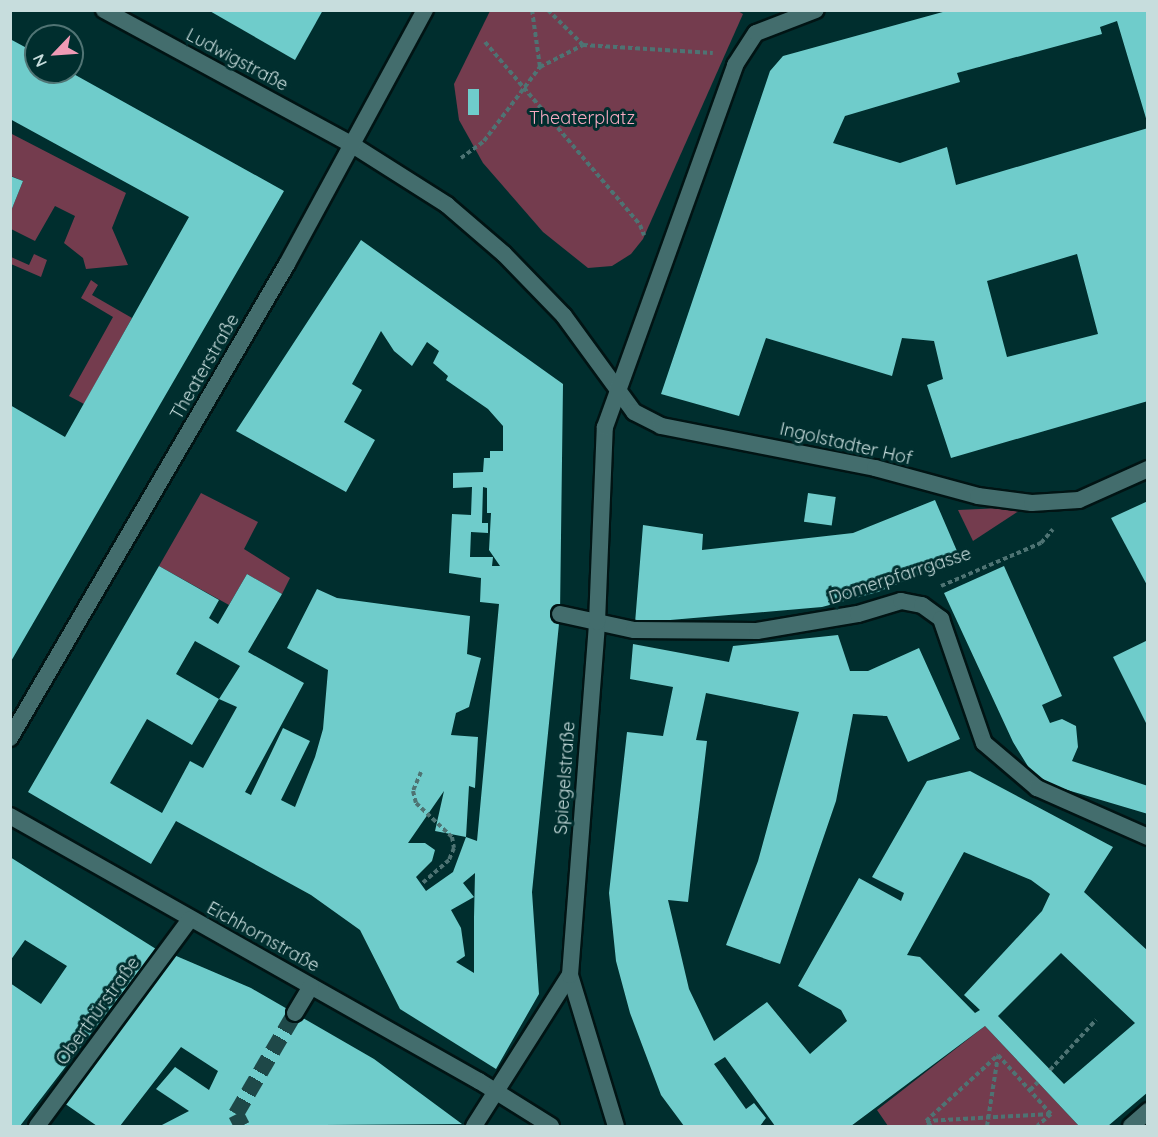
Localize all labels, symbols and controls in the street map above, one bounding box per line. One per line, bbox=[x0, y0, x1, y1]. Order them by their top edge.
north arrow bbox=[24, 24, 84, 84]
street label: Ludwigstraße bbox=[182, 24, 292, 96]
text: N bbox=[28, 51, 51, 70]
park label: Theaterplatz bbox=[529, 107, 635, 129]
street label: Theaterstraße bbox=[166, 310, 244, 424]
street label: Ingolstadter Hof bbox=[778, 418, 914, 470]
street label: Domerpfarrgasse bbox=[826, 543, 974, 609]
street label: Spiegelstraße bbox=[550, 721, 580, 835]
street label: Eichhornstraße bbox=[203, 897, 323, 977]
street label: Oberthürstraße bbox=[51, 953, 145, 1069]

